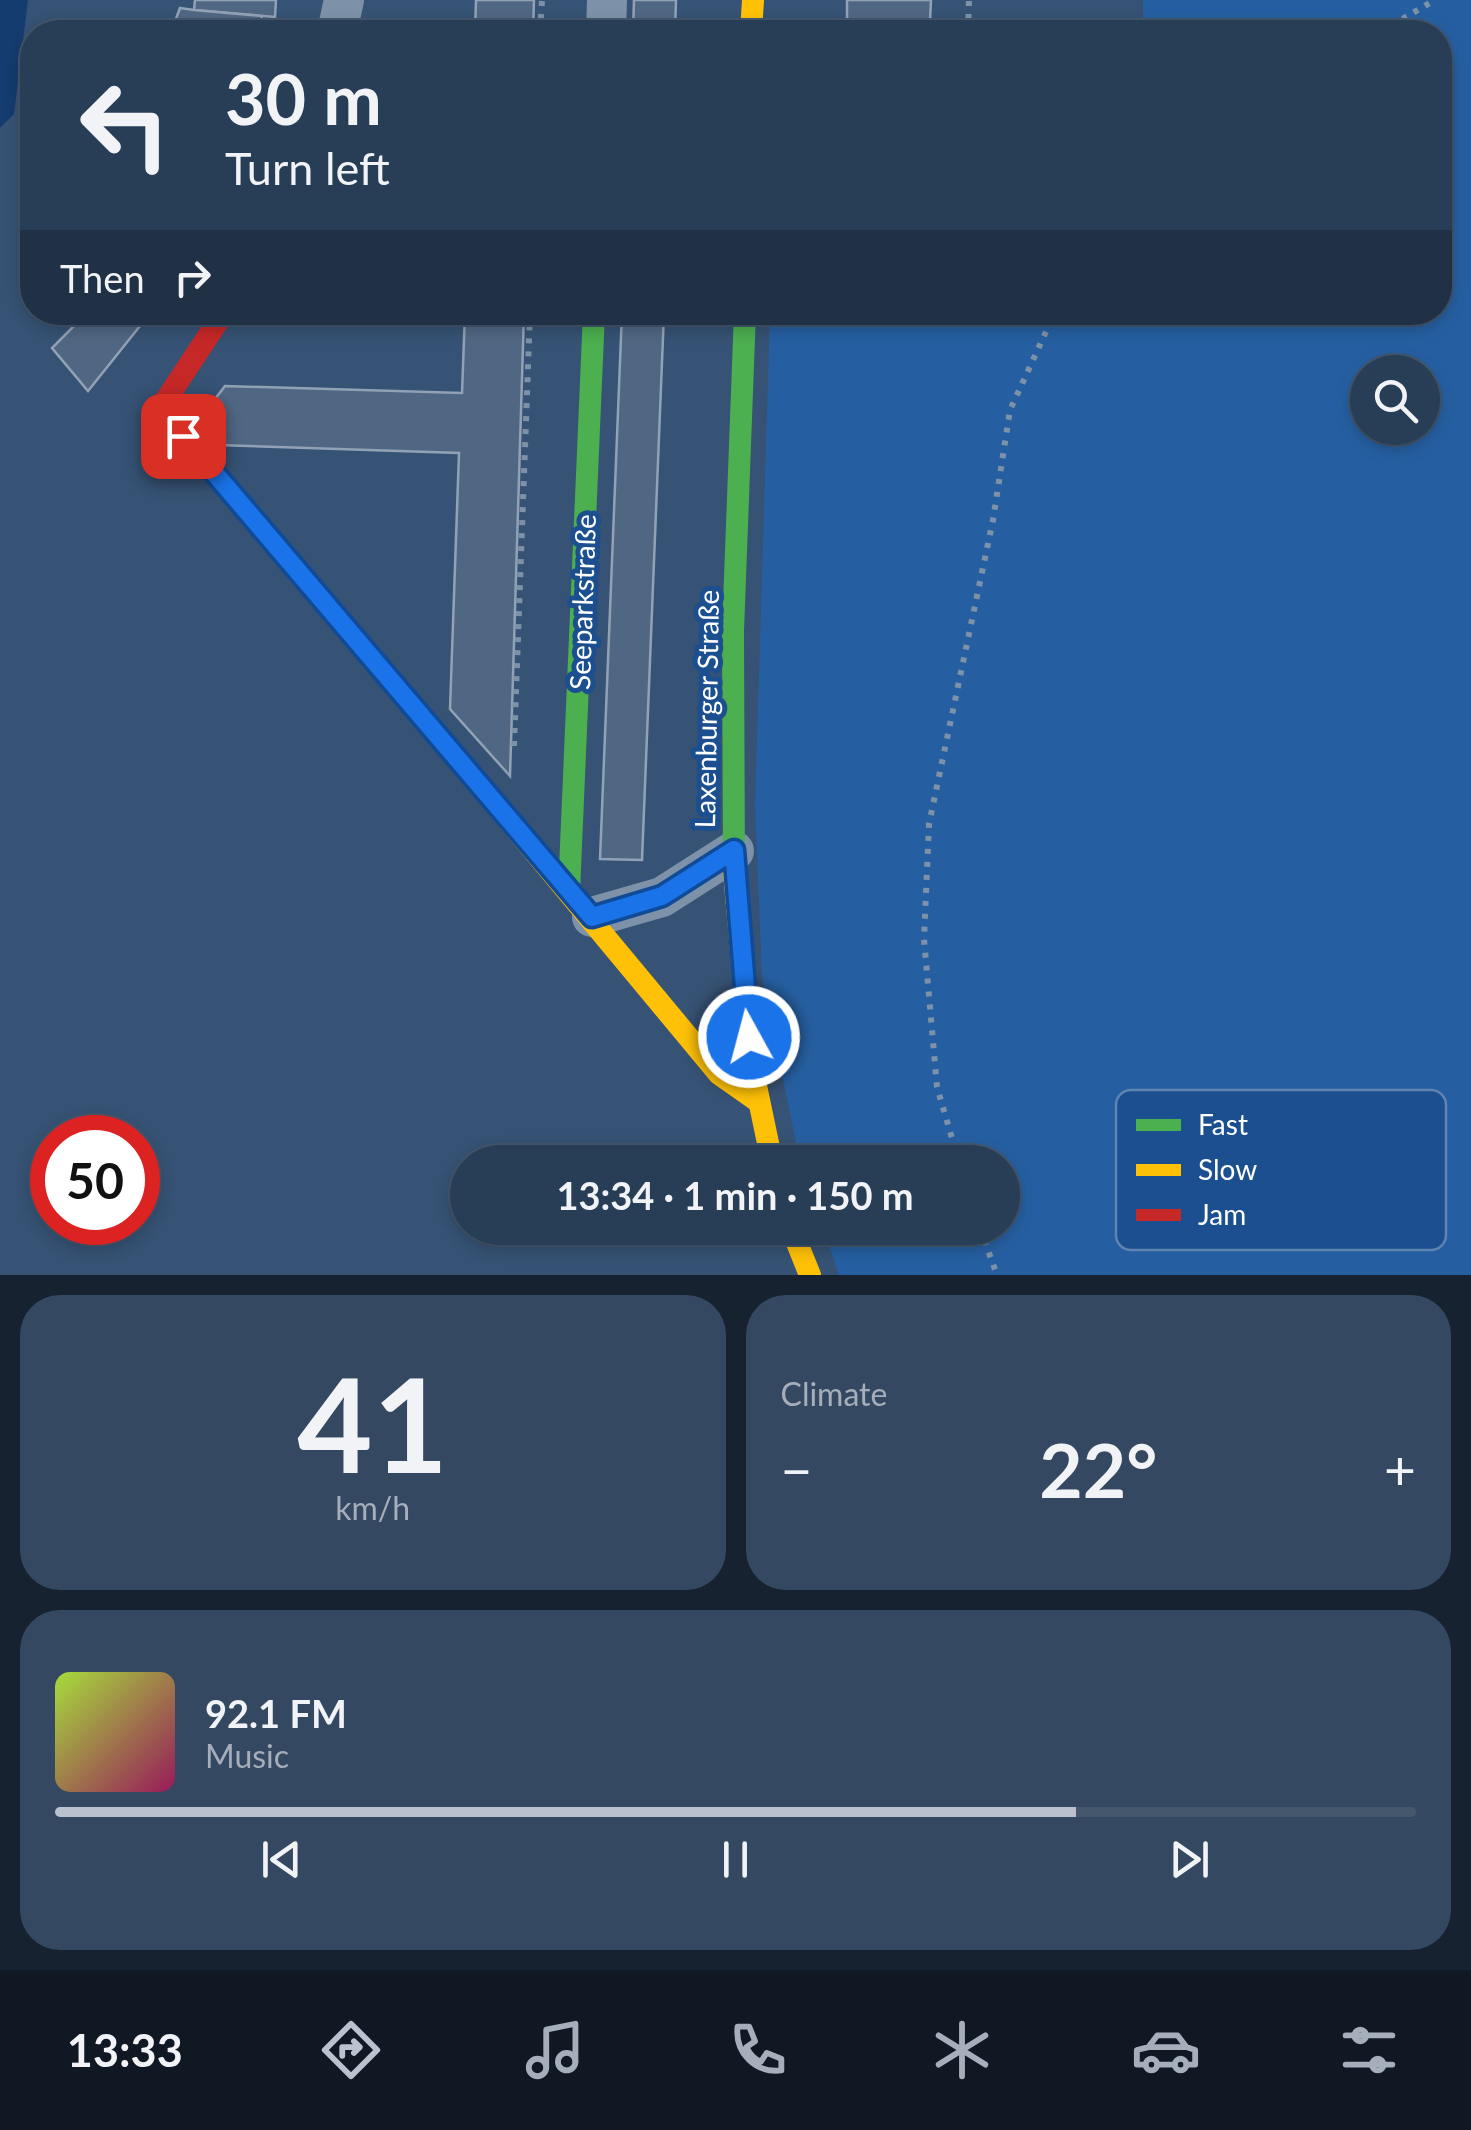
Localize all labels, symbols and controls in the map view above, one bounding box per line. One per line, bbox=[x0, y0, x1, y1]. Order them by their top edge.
text: 30 m bbox=[225, 56, 382, 140]
icon: left bbox=[60, 60, 190, 190]
text: Turn left bbox=[225, 141, 390, 195]
icon: right bbox=[165, 250, 220, 305]
text: Then bbox=[60, 255, 145, 301]
map controls bbox=[1350, 355, 1440, 445]
button: search bbox=[1350, 355, 1440, 445]
pin bbox=[141, 394, 226, 479]
icon: arrive bbox=[156, 409, 211, 464]
street label: Seeparkstraße bbox=[562, 514, 602, 690]
street label: Laxenburger Straße bbox=[687, 589, 725, 829]
position arrow bbox=[697, 985, 801, 1089]
legend bbox=[1116, 1090, 1446, 1250]
text: Fast bbox=[1198, 1107, 1248, 1141]
speed limit sign: 50 bbox=[30, 1115, 160, 1245]
text: Slow bbox=[1198, 1152, 1257, 1186]
text: 13:34 · 1 min · 150 m bbox=[556, 1172, 914, 1218]
text: Jam bbox=[1198, 1197, 1246, 1231]
text: 41 bbox=[297, 1345, 448, 1501]
text: Climate bbox=[781, 1374, 887, 1413]
text: 22° bbox=[1039, 1424, 1157, 1514]
text: − bbox=[781, 1436, 812, 1502]
text: + bbox=[1384, 1436, 1416, 1502]
text: km/h bbox=[335, 1488, 410, 1527]
text: 92.1 FM bbox=[205, 1690, 347, 1736]
text: Music bbox=[205, 1736, 289, 1775]
icon: previous bbox=[254, 1832, 309, 1887]
icon: pause bbox=[708, 1832, 763, 1887]
icon: next bbox=[1162, 1832, 1217, 1887]
icon: directions bbox=[316, 2015, 386, 2085]
icon: music bbox=[520, 2015, 590, 2085]
icon: phone bbox=[723, 2015, 793, 2085]
icon: climate bbox=[927, 2015, 997, 2085]
icon: car bbox=[1131, 2015, 1201, 2085]
icon: filters bbox=[1334, 2015, 1404, 2085]
text: 13:33 bbox=[67, 2023, 183, 2077]

